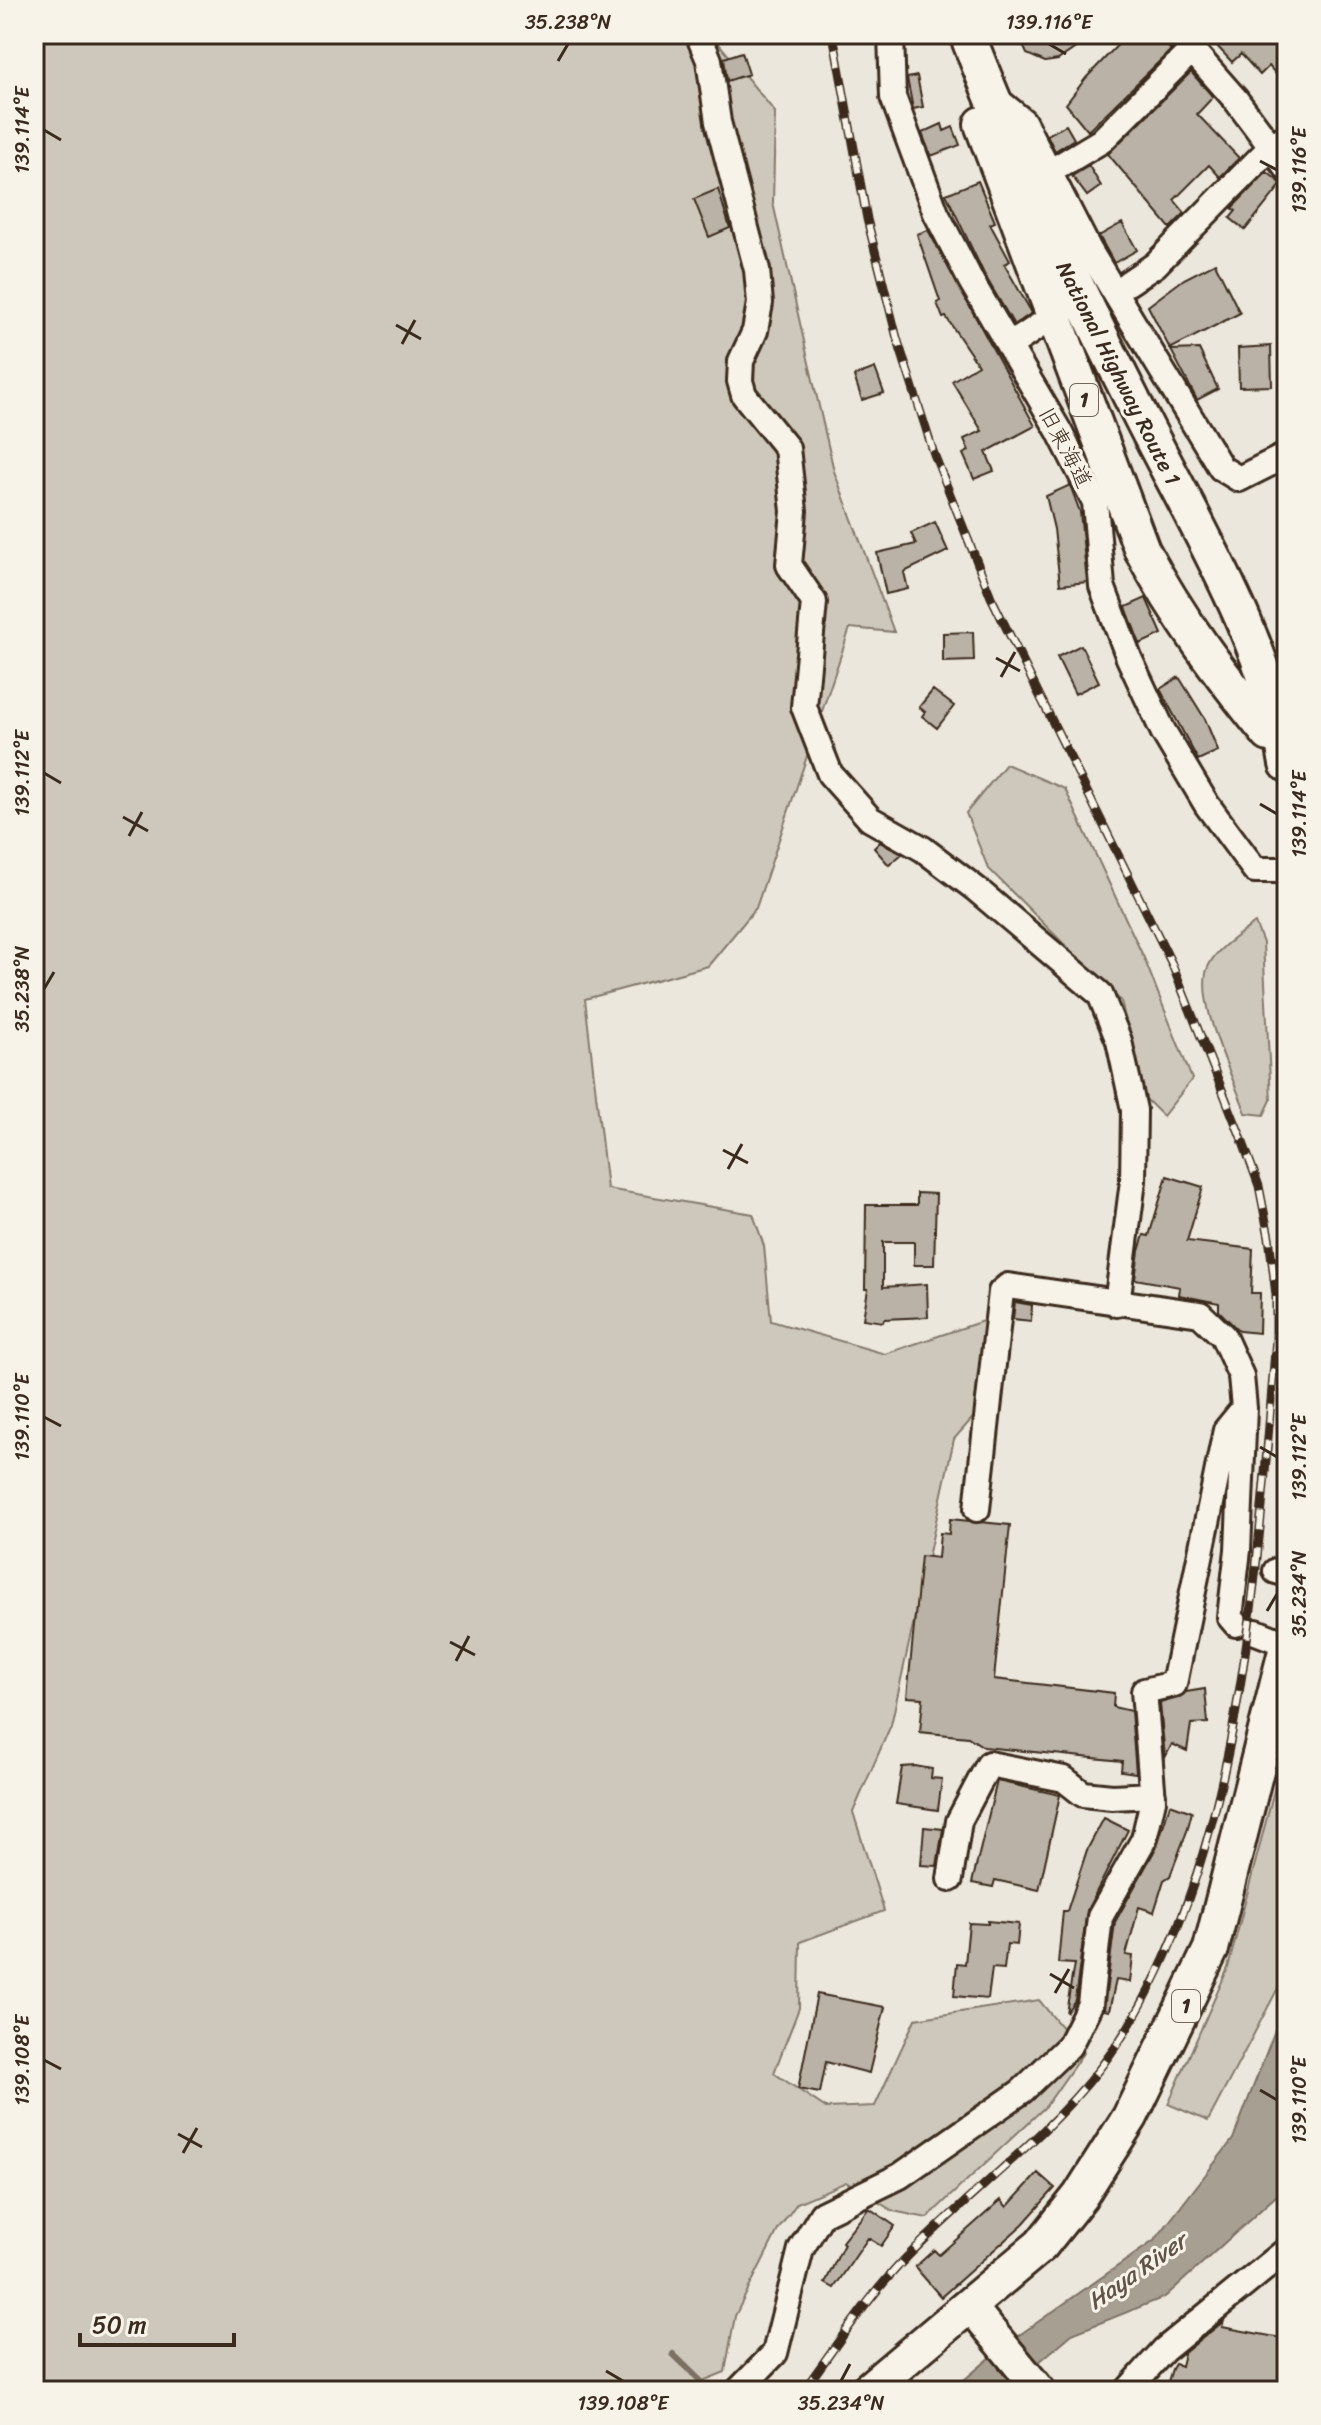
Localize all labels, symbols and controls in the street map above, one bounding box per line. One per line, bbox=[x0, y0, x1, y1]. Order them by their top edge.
text: 35.238°N bbox=[525, 5, 611, 40]
text: 139.116°E bbox=[1006, 5, 1094, 40]
text: 139.114°E bbox=[5, 85, 40, 174]
text: 139.116°E bbox=[1282, 125, 1317, 213]
street label: National Highway Route 1 bbox=[1051, 257, 1187, 489]
road number: 1 bbox=[1070, 384, 1098, 416]
street label: 旧東海道 bbox=[1028, 399, 1103, 495]
text: 139.112°E bbox=[5, 728, 40, 816]
text: 139.114°E bbox=[1282, 769, 1317, 858]
text: 35.238°N bbox=[5, 946, 40, 1032]
text: 139.110°E bbox=[5, 1371, 40, 1461]
text: 139.112°E bbox=[1282, 1412, 1317, 1500]
text: 35.234°N bbox=[1282, 1551, 1317, 1637]
road number: 1 bbox=[1172, 1990, 1200, 2022]
text: 139.108°E bbox=[5, 2013, 40, 2105]
text: 139.110°E bbox=[1282, 2054, 1317, 2144]
water label: Haya River bbox=[1078, 2219, 1199, 2321]
scale bar bbox=[80, 2297, 234, 2347]
text: 50 m bbox=[92, 2304, 147, 2346]
text: 139.108°E bbox=[578, 2386, 670, 2421]
text: 35.234°N bbox=[798, 2386, 884, 2421]

